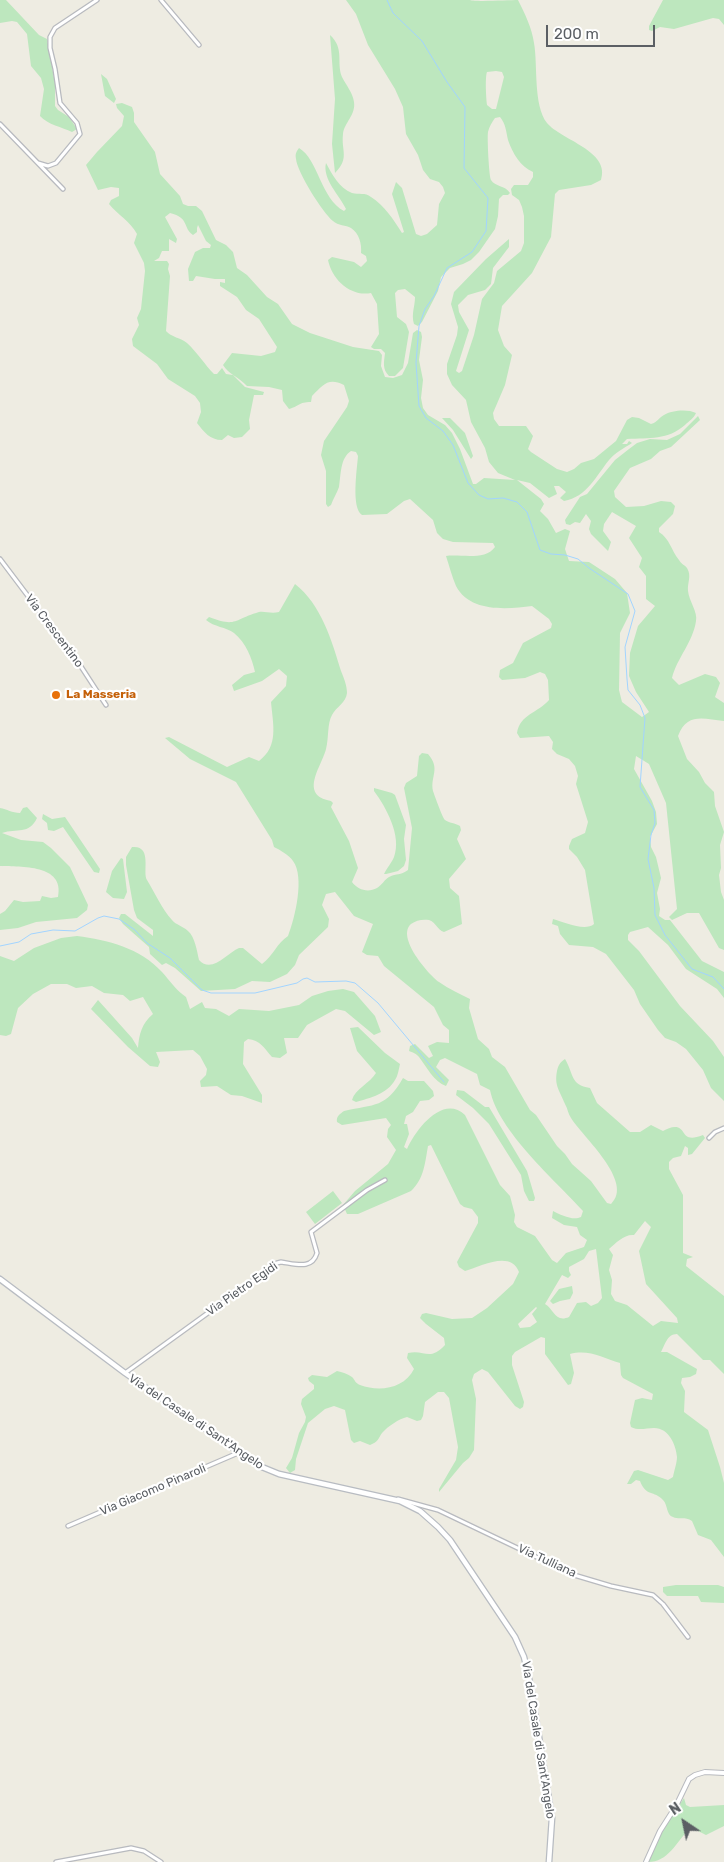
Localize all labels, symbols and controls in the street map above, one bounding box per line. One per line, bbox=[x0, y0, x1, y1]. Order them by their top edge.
scale bar bbox=[549, 15, 658, 47]
text: 200 m bbox=[554, 25, 599, 43]
street label: Via Crescentino bbox=[22, 592, 86, 670]
place label: La Masseria bbox=[66, 688, 136, 702]
marker: La Masseria bbox=[50, 689, 62, 701]
street label: Via Pietro Egidi bbox=[204, 1259, 280, 1319]
street label: Via del Casale di Sant'Angelo bbox=[126, 1371, 266, 1473]
street label: Via Giacomo Pinaroli bbox=[98, 1461, 208, 1519]
street label: Via Tulliana bbox=[516, 1541, 578, 1581]
street label: Via del Casale di Sant'Angelo bbox=[518, 1660, 558, 1820]
north arrow bbox=[659, 1797, 709, 1847]
text: N bbox=[666, 1799, 684, 1819]

